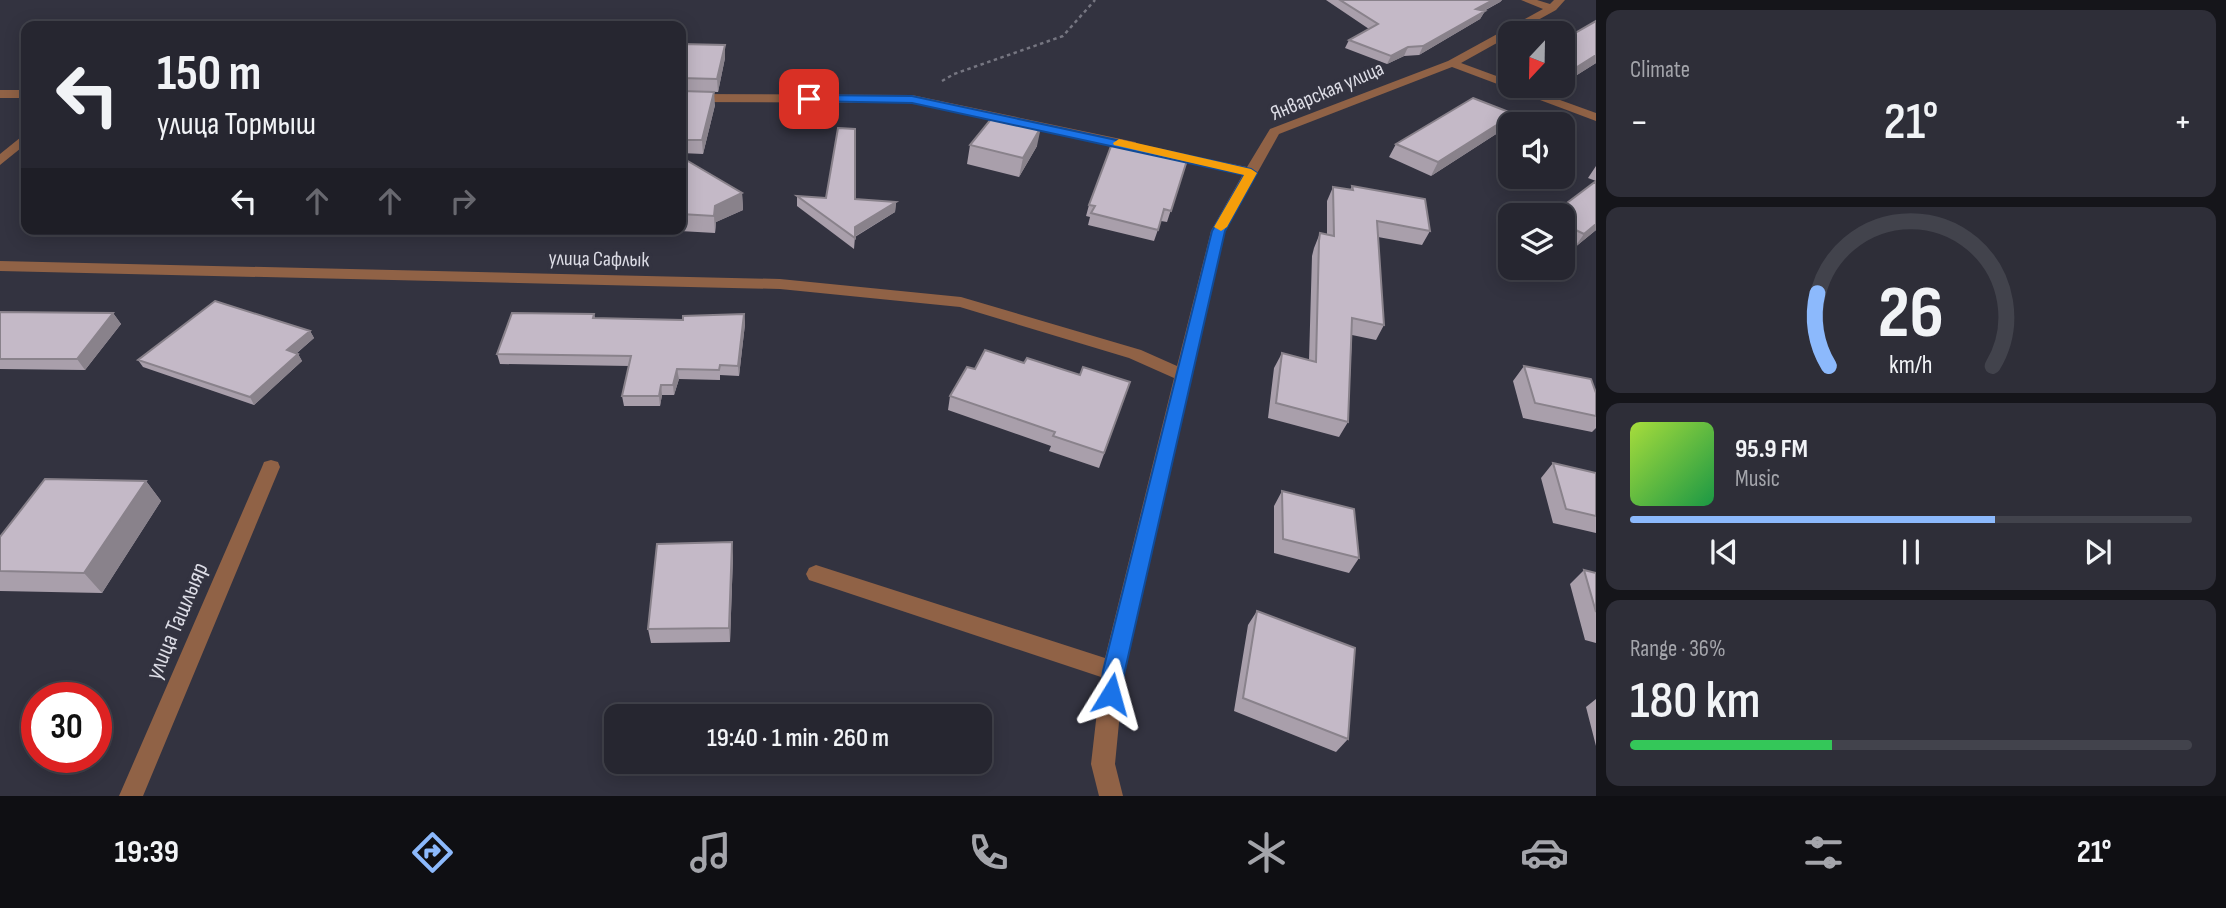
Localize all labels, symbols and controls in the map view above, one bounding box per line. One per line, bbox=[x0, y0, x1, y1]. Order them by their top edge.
north arrow bbox=[1498, 21, 1575, 98]
map controls bbox=[1498, 21, 1575, 280]
text: 150 m bbox=[157, 45, 261, 104]
icon: left bbox=[42, 49, 133, 140]
street label: Январская улица bbox=[1266, 56, 1388, 126]
text: Climate bbox=[1630, 56, 1690, 84]
pin bbox=[779, 69, 839, 129]
icon: arrive bbox=[790, 80, 828, 118]
text: 21° bbox=[1884, 91, 1938, 154]
text: − bbox=[1630, 100, 1649, 145]
text: + bbox=[2173, 100, 2192, 145]
text: улица Тормыш bbox=[157, 105, 316, 144]
button: sound bbox=[1498, 112, 1575, 189]
icon: left bbox=[225, 182, 263, 220]
icon: ahead bbox=[298, 182, 336, 220]
icon: ahead bbox=[371, 182, 409, 220]
icon: right bbox=[444, 182, 482, 220]
button: layers bbox=[1498, 203, 1575, 280]
street label: улица Сафлык bbox=[548, 246, 650, 272]
text: 26 bbox=[1878, 270, 1944, 358]
text: km/h bbox=[1889, 350, 1933, 381]
text: 95.9 FM bbox=[1735, 434, 1808, 465]
text: Music bbox=[1735, 465, 1780, 493]
icon: previous bbox=[1705, 533, 1743, 571]
icon: pause bbox=[1892, 533, 1930, 571]
icon: next bbox=[2079, 533, 2117, 571]
street label: улица Ташлыяр bbox=[139, 558, 215, 684]
text: Range · 36% bbox=[1630, 635, 1726, 663]
position arrow bbox=[1074, 657, 1148, 731]
text: 180 km bbox=[1630, 670, 1761, 733]
speed limit sign: 30 bbox=[21, 682, 112, 773]
text: 19:40 · 1 min · 260 m bbox=[707, 723, 889, 754]
icon: directions bbox=[408, 828, 457, 877]
icon: music bbox=[686, 828, 735, 877]
icon: phone bbox=[964, 828, 1013, 877]
icon: climate bbox=[1242, 828, 1291, 877]
icon: car bbox=[1520, 828, 1569, 877]
icon: filters bbox=[1799, 828, 1848, 877]
text: 19:39 bbox=[115, 833, 179, 872]
text: 21° bbox=[2077, 833, 2111, 872]

